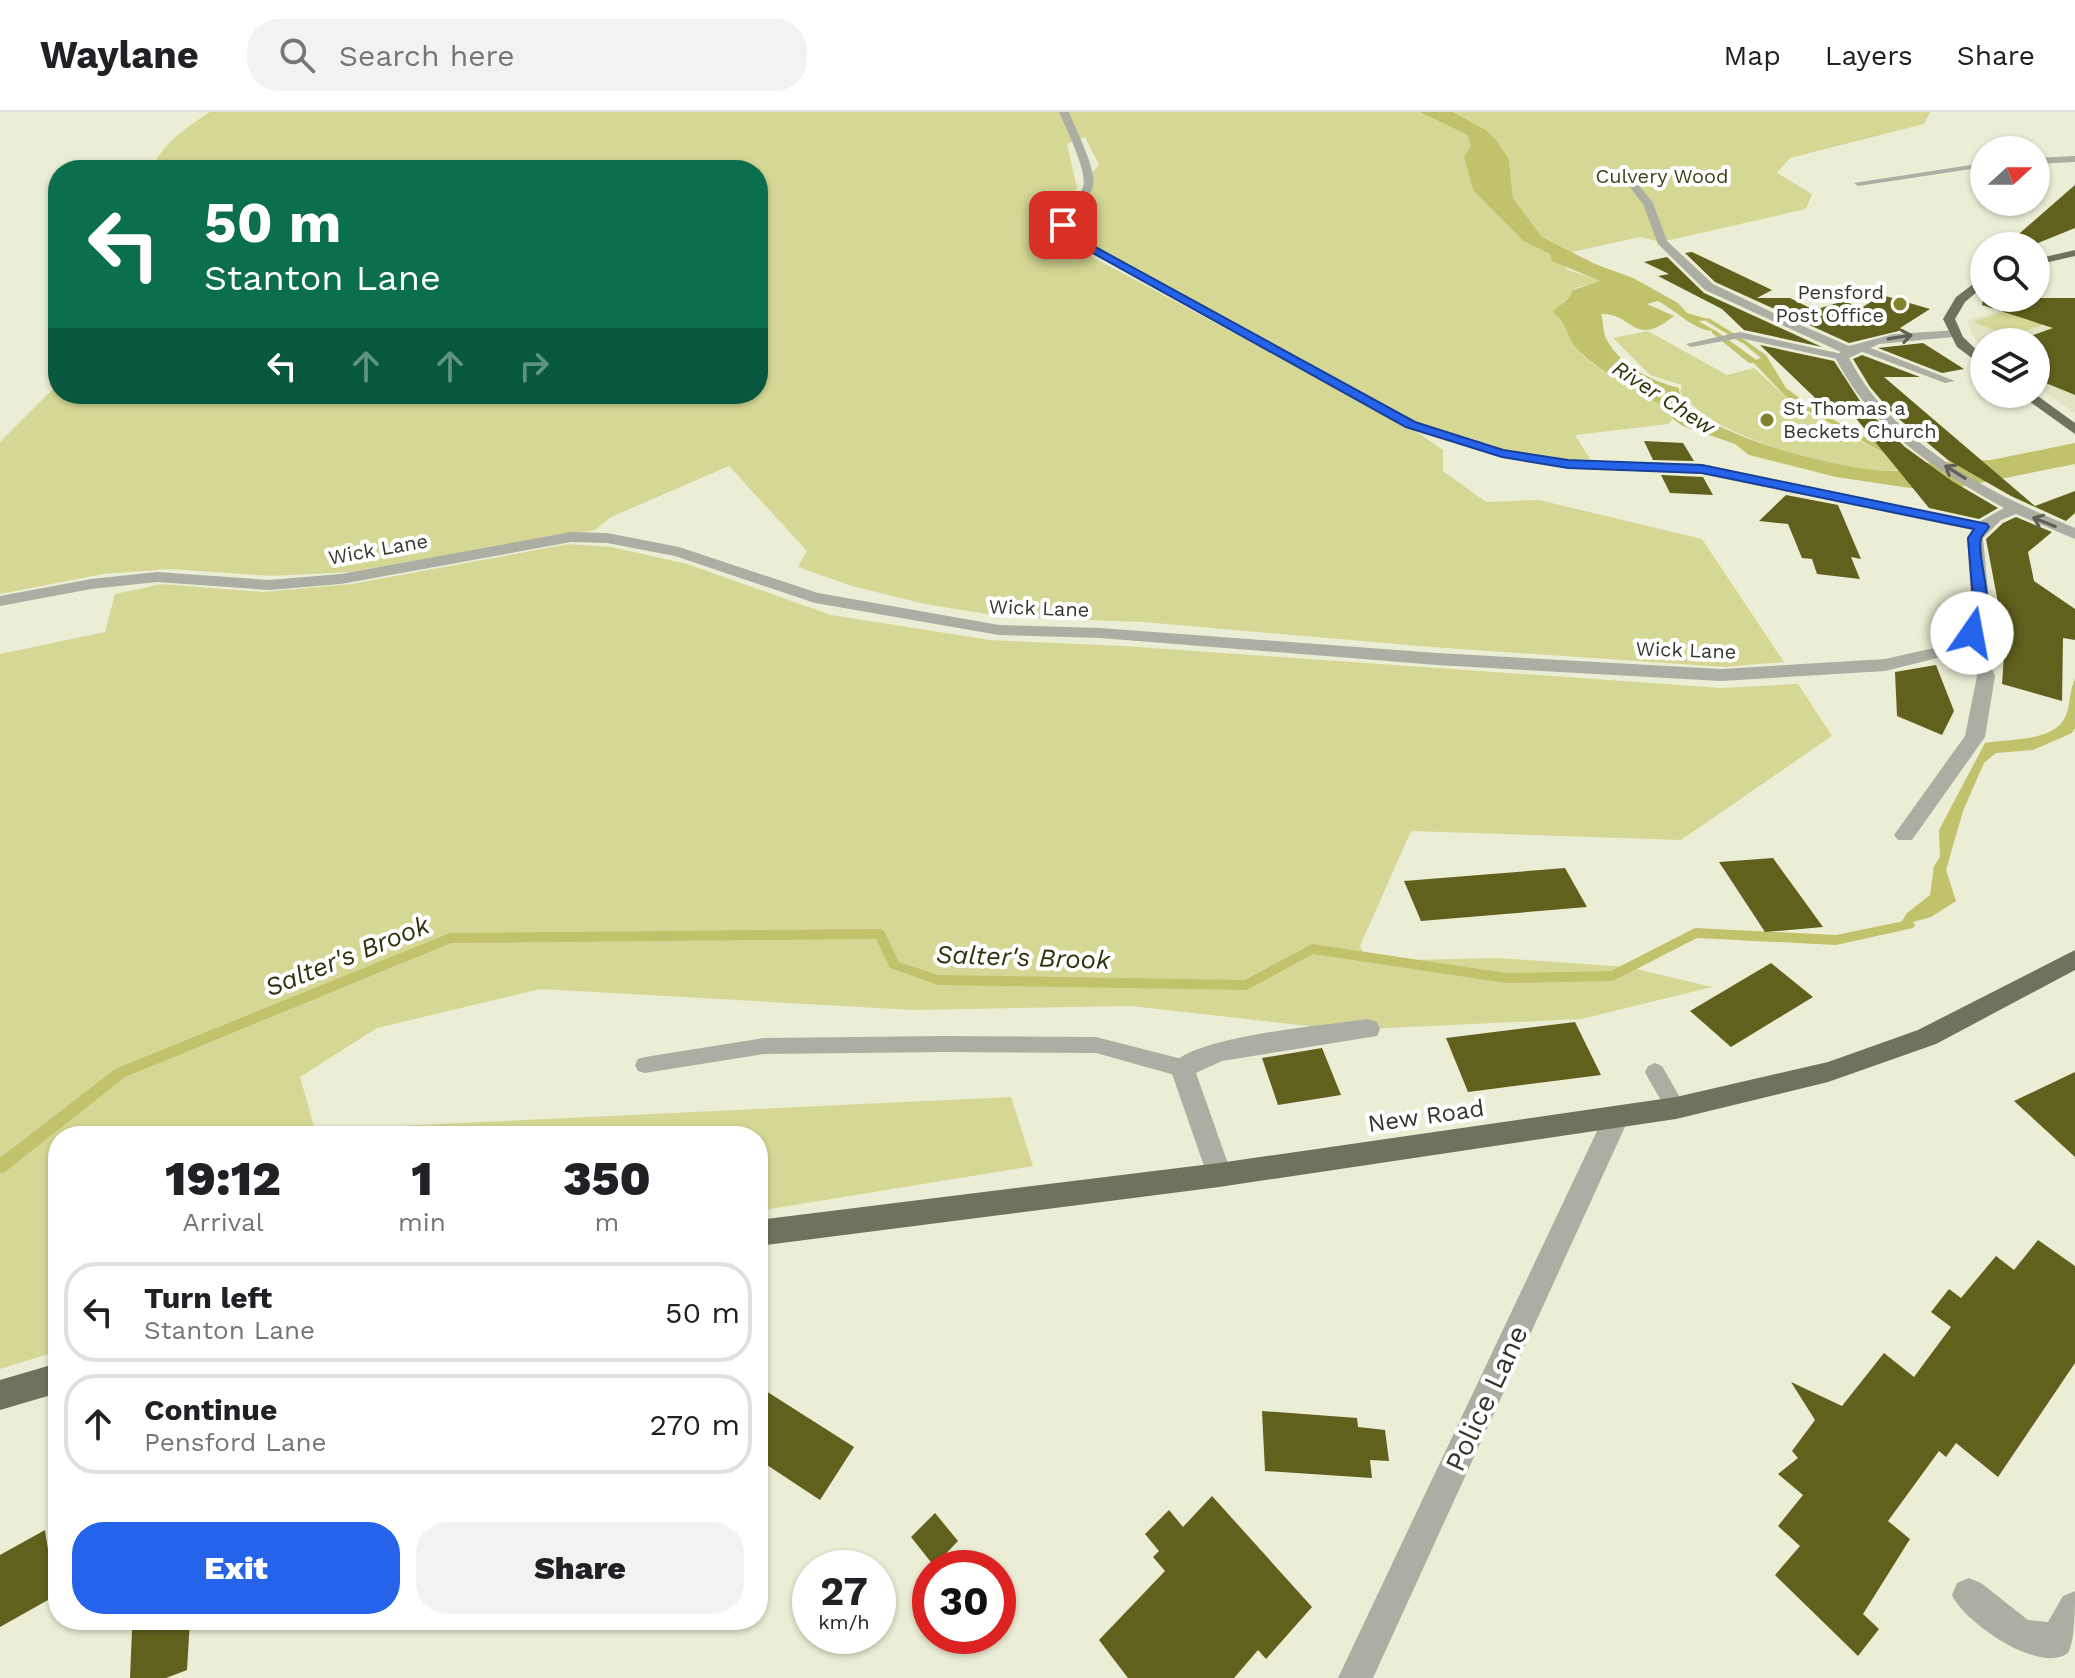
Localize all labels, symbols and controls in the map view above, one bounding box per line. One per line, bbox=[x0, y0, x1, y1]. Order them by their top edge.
search box bbox=[247, 19, 807, 91]
text: Waylane bbox=[40, 33, 199, 77]
icon: search bbox=[275, 33, 319, 77]
text: Search here bbox=[339, 38, 515, 73]
text: Map bbox=[1724, 39, 1781, 72]
text: Layers bbox=[1825, 39, 1913, 72]
text: Share bbox=[1957, 39, 2035, 72]
north arrow bbox=[1970, 136, 2050, 216]
map controls bbox=[1970, 136, 2050, 408]
park label: Culvery Wood bbox=[1595, 164, 1729, 188]
text: 50 m bbox=[204, 190, 341, 256]
pin bbox=[1029, 191, 1097, 259]
icon: left bbox=[72, 192, 176, 296]
icon: arrive bbox=[1041, 203, 1085, 247]
button: search bbox=[1970, 232, 2050, 312]
text: Stanton Lane bbox=[204, 257, 441, 299]
place label: Pensford Post Office bbox=[1776, 280, 1884, 327]
marker: Pensford Post Office bbox=[1891, 295, 1909, 313]
button: layers bbox=[1970, 328, 2050, 408]
one-way arrow bbox=[1887, 329, 1912, 344]
icon: left bbox=[260, 344, 304, 388]
icon: ahead bbox=[344, 344, 388, 388]
icon: ahead bbox=[428, 344, 472, 388]
icon: right bbox=[512, 344, 556, 388]
water label: River Chew bbox=[1608, 355, 1721, 440]
place label: St Thomas a Beckets Church bbox=[1783, 396, 1937, 443]
marker: St Thomas a Beckets Church bbox=[1758, 411, 1776, 429]
one-way arrow bbox=[1944, 464, 1966, 481]
one-way arrow bbox=[2032, 513, 2057, 528]
street label: Wick Lane bbox=[326, 528, 430, 570]
position arrow bbox=[1930, 591, 2014, 675]
street label: Wick Lane bbox=[988, 594, 1090, 622]
street label: Wick Lane bbox=[1635, 636, 1737, 664]
water label: Salter's Brook bbox=[260, 909, 434, 1003]
water label: Salter's Brook bbox=[935, 939, 1112, 975]
street label: New Road bbox=[1366, 1094, 1486, 1138]
text: 19:12 bbox=[165, 1150, 281, 1207]
text: 1 bbox=[411, 1150, 433, 1207]
text: 350 bbox=[563, 1150, 651, 1207]
text: Arrival bbox=[182, 1207, 264, 1237]
text: min bbox=[398, 1207, 446, 1237]
text: m bbox=[595, 1207, 619, 1237]
text: Turn left bbox=[144, 1280, 272, 1315]
icon: left bbox=[76, 1290, 120, 1334]
text: 50 m bbox=[665, 1295, 740, 1330]
text: Stanton Lane bbox=[144, 1315, 315, 1345]
street label: Police Lane bbox=[1438, 1320, 1535, 1476]
text: Continue bbox=[144, 1392, 277, 1427]
icon: ahead bbox=[76, 1402, 120, 1446]
text: 270 m bbox=[649, 1407, 740, 1442]
text: Pensford Lane bbox=[144, 1427, 327, 1457]
button: Exit bbox=[72, 1522, 400, 1614]
button: Share bbox=[416, 1522, 744, 1614]
speed limit sign: 30 bbox=[912, 1550, 1016, 1654]
text: 27 bbox=[820, 1568, 868, 1615]
text: km/h bbox=[818, 1610, 870, 1634]

